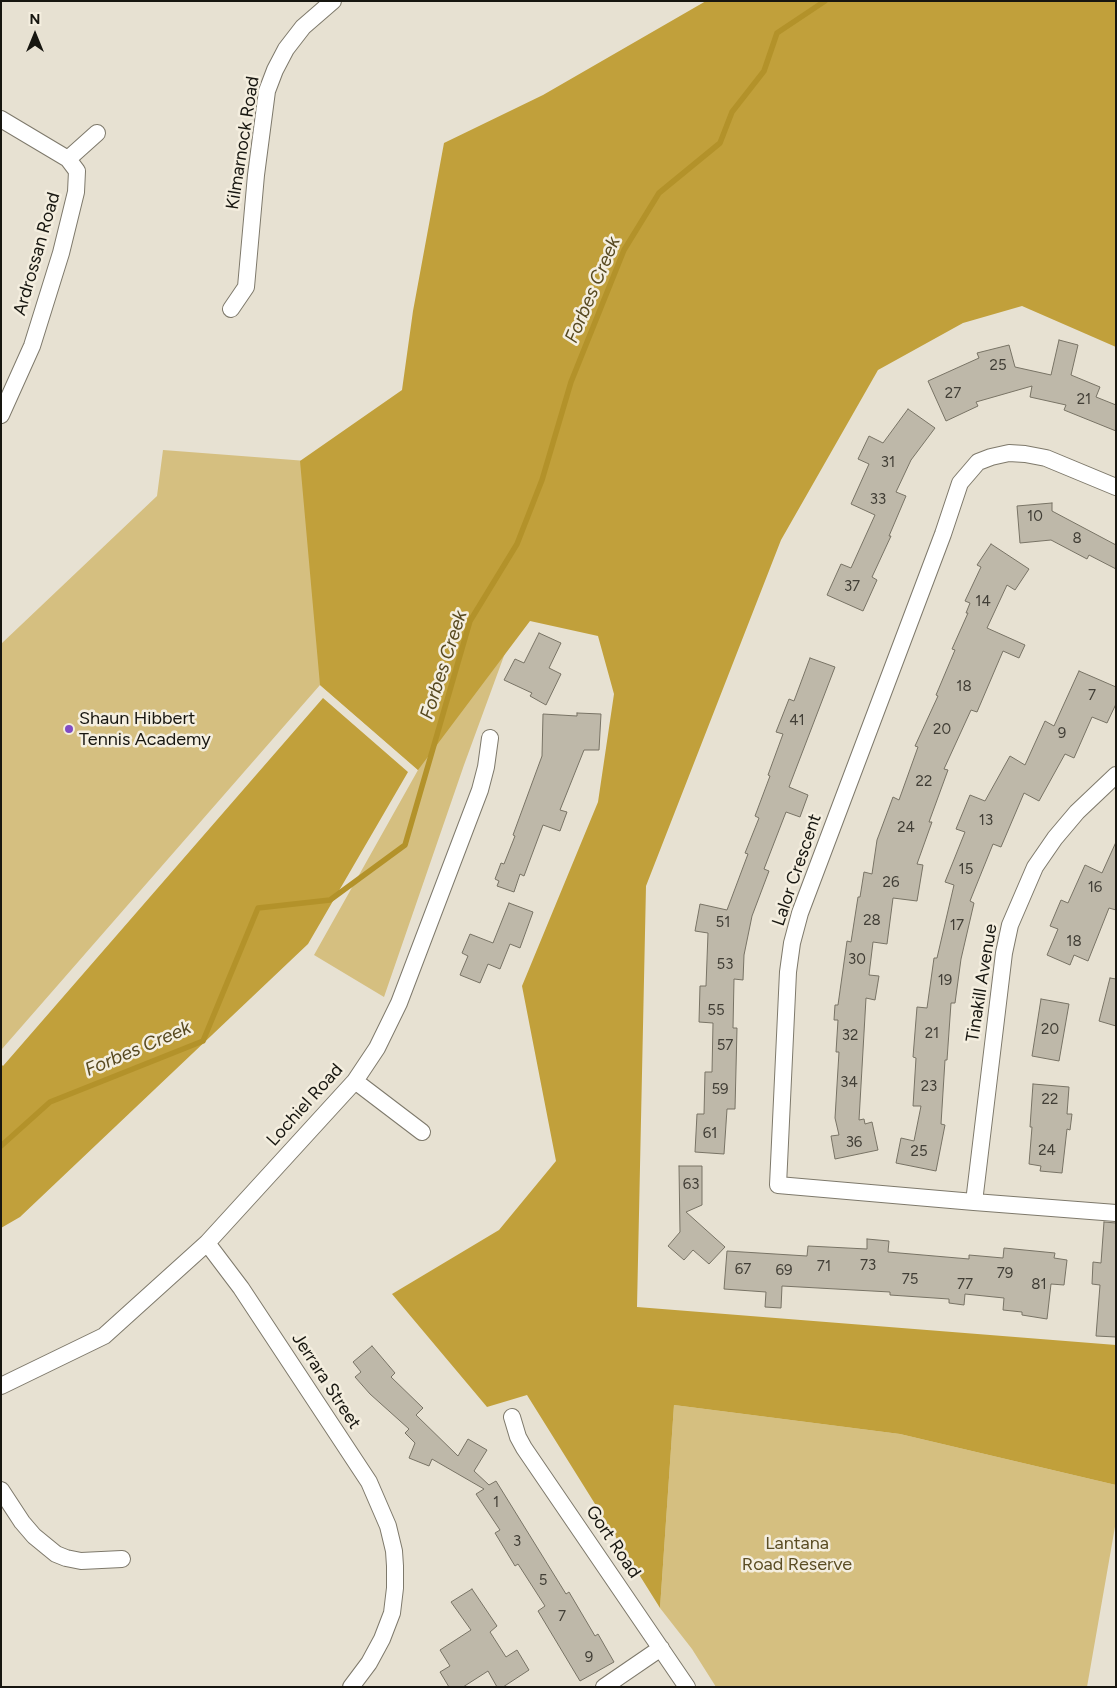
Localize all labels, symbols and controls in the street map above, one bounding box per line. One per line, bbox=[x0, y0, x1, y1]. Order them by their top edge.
north arrow bbox=[10, 10, 60, 60]
text: N bbox=[30, 11, 40, 28]
street label: Kilmarnock Road bbox=[222, 75, 264, 211]
street label: Ardrossan Road bbox=[9, 190, 65, 318]
water label: Forbes Creek bbox=[560, 234, 626, 346]
house number: 25 bbox=[989, 357, 1007, 375]
house number: 27 bbox=[945, 385, 961, 403]
house number: 21 bbox=[1077, 391, 1091, 409]
house number: 31 bbox=[881, 454, 895, 472]
house number: 33 bbox=[870, 491, 886, 509]
house number: 10 bbox=[1027, 508, 1043, 526]
house number: 8 bbox=[1072, 530, 1082, 548]
house number: 37 bbox=[844, 578, 860, 596]
house number: 14 bbox=[975, 593, 991, 611]
water label: Forbes Creek bbox=[416, 608, 472, 722]
house number: 18 bbox=[956, 678, 972, 696]
house number: 7 bbox=[1088, 687, 1096, 705]
place label: Shaun Hibbert Tennis Academy bbox=[79, 708, 211, 751]
house number: 41 bbox=[789, 712, 805, 730]
house number: 20 bbox=[933, 721, 951, 739]
marker: Shaun Hibbert Tennis Academy bbox=[63, 723, 75, 735]
house number: 9 bbox=[1058, 725, 1066, 743]
house number: 22 bbox=[916, 773, 932, 791]
street label: Lalor Crescent bbox=[768, 811, 826, 929]
house number: 13 bbox=[979, 812, 993, 830]
house number: 24 bbox=[897, 819, 915, 837]
house number: 15 bbox=[959, 861, 973, 879]
house number: 26 bbox=[883, 874, 899, 892]
house number: 16 bbox=[1088, 879, 1102, 897]
house number: 28 bbox=[863, 912, 881, 930]
house number: 51 bbox=[716, 914, 730, 932]
house number: 17 bbox=[950, 917, 964, 935]
street label: Tinakill Avenue bbox=[962, 922, 1002, 1044]
house number: 18 bbox=[1066, 933, 1082, 951]
house number: 30 bbox=[848, 951, 866, 969]
house number: 53 bbox=[717, 956, 733, 974]
house number: 19 bbox=[938, 972, 952, 990]
house number: 55 bbox=[707, 1002, 725, 1020]
water label: Forbes Creek bbox=[82, 1016, 194, 1082]
house number: 20 bbox=[1041, 1021, 1059, 1039]
house number: 21 bbox=[925, 1025, 939, 1043]
house number: 32 bbox=[842, 1027, 858, 1045]
house number: 57 bbox=[717, 1037, 733, 1055]
street label: Lochiel Road bbox=[262, 1059, 348, 1151]
house number: 34 bbox=[840, 1074, 858, 1092]
house number: 23 bbox=[921, 1078, 937, 1096]
house number: 59 bbox=[711, 1081, 729, 1099]
house number: 22 bbox=[1042, 1091, 1058, 1109]
house number: 61 bbox=[703, 1125, 717, 1143]
house number: 36 bbox=[846, 1134, 862, 1152]
house number: 24 bbox=[1038, 1142, 1056, 1160]
house number: 25 bbox=[910, 1143, 928, 1161]
house number: 63 bbox=[683, 1176, 699, 1194]
house number: 73 bbox=[860, 1257, 876, 1275]
house number: 71 bbox=[817, 1258, 831, 1276]
house number: 67 bbox=[735, 1261, 751, 1279]
house number: 69 bbox=[776, 1262, 792, 1280]
house number: 79 bbox=[997, 1265, 1013, 1283]
house number: 75 bbox=[902, 1271, 918, 1289]
house number: 77 bbox=[957, 1276, 973, 1294]
house number: 81 bbox=[1031, 1276, 1047, 1294]
street label: Jerrara Street bbox=[287, 1329, 365, 1433]
house number: 1 bbox=[493, 1494, 499, 1512]
street label: Gort Road bbox=[581, 1502, 645, 1582]
house number: 3 bbox=[513, 1533, 521, 1551]
park label: Lantana Road Reserve bbox=[742, 1533, 852, 1576]
house number: 5 bbox=[539, 1572, 547, 1590]
house number: 7 bbox=[558, 1608, 566, 1626]
house number: 9 bbox=[585, 1649, 593, 1667]

